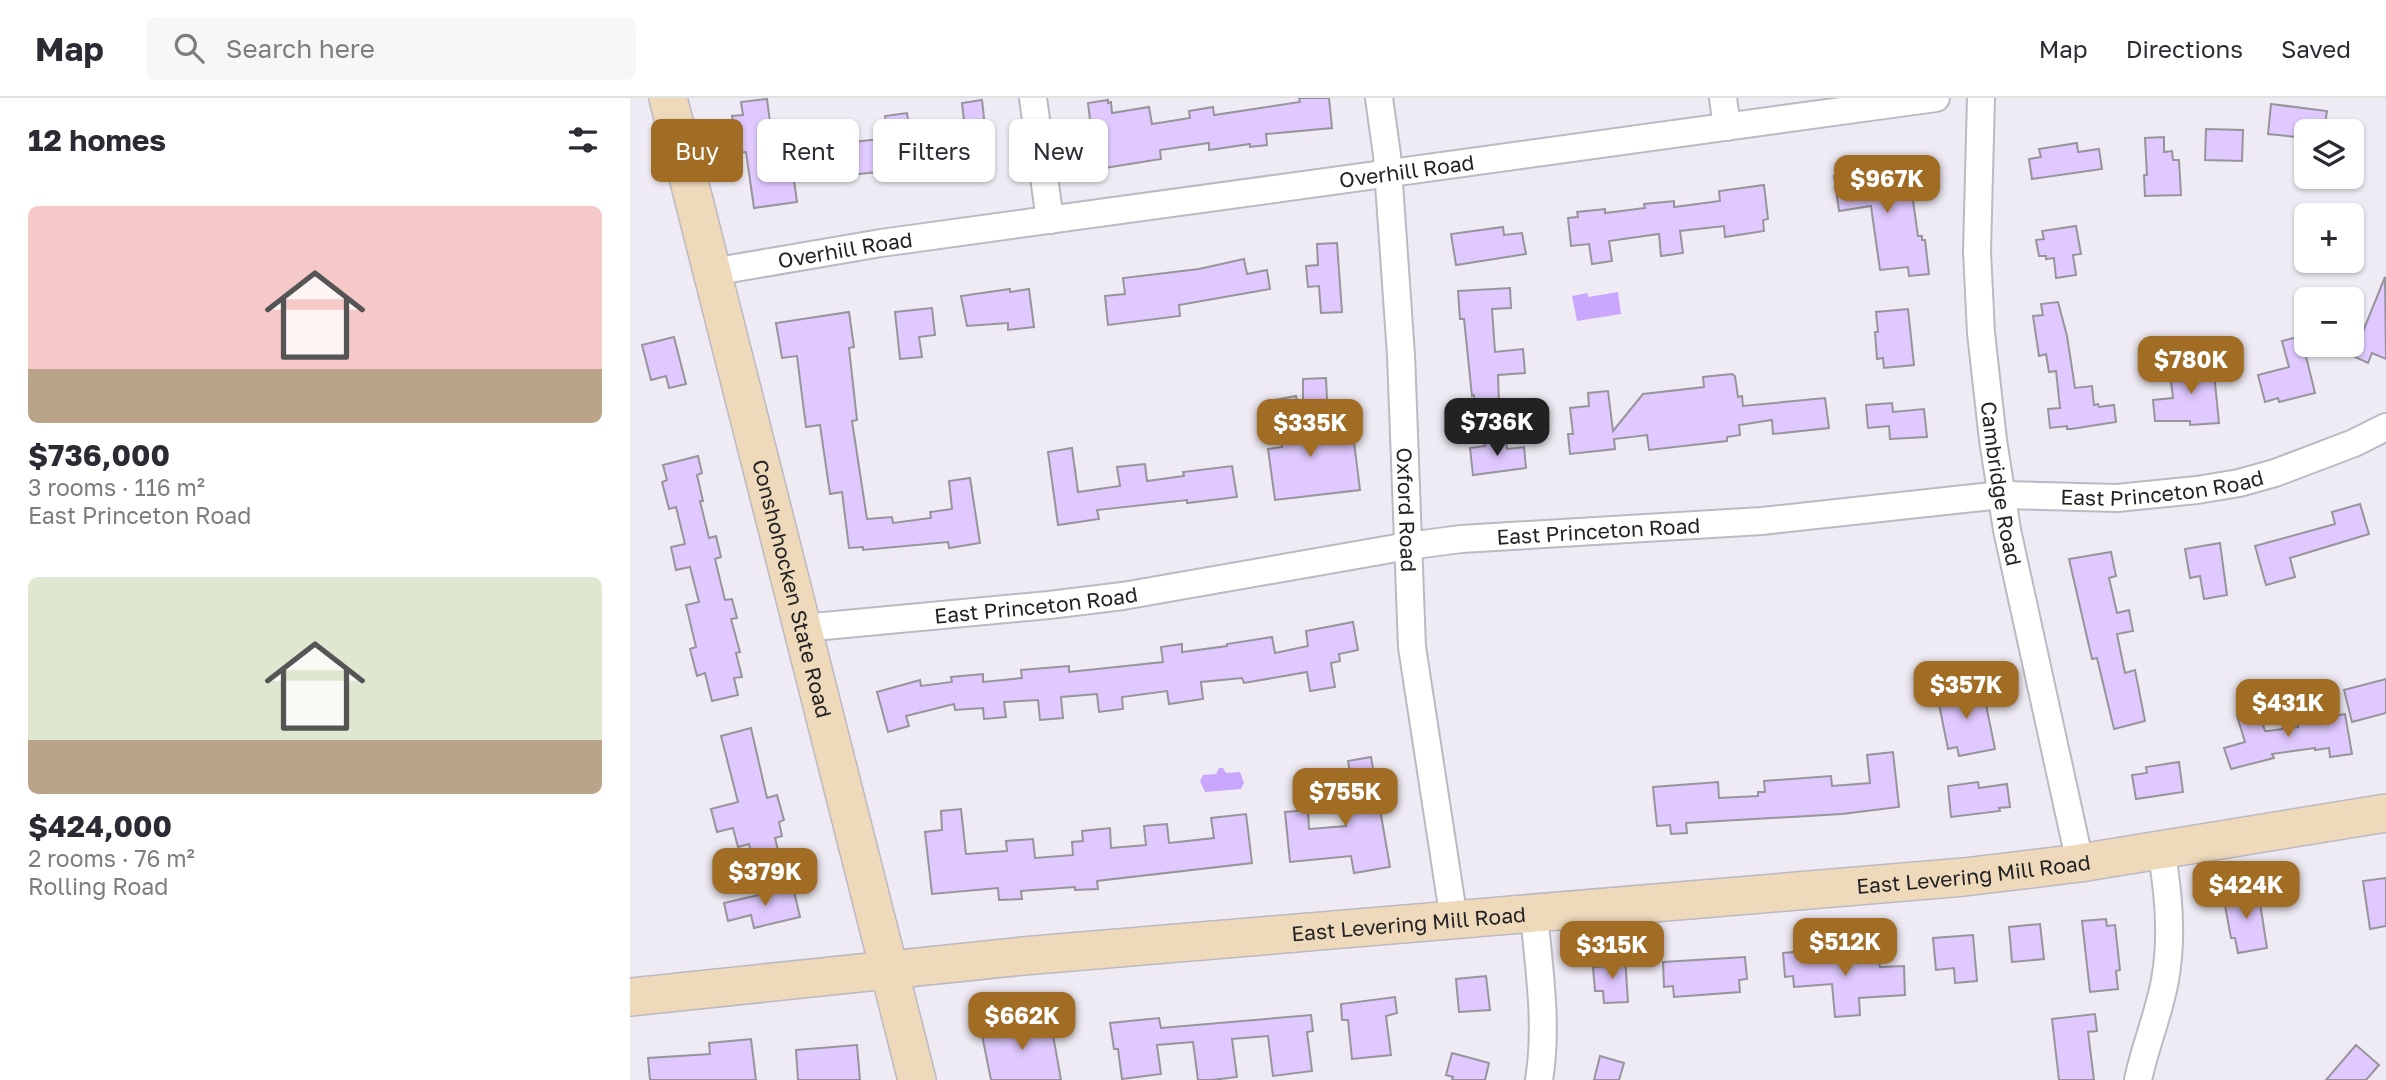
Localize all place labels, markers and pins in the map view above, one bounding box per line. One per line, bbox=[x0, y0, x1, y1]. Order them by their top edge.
pin: $967K bbox=[1838, 156, 1936, 215]
pin: $780K bbox=[2142, 336, 2240, 396]
pin: $736K bbox=[1448, 398, 1546, 458]
pin: $335K bbox=[1261, 400, 1359, 459]
pin: $357K bbox=[1917, 662, 2015, 721]
pin: $431K bbox=[2239, 680, 2337, 739]
pin: $755K bbox=[1296, 768, 1394, 828]
pin: $379K bbox=[716, 848, 814, 908]
pin: $424K bbox=[2197, 862, 2295, 921]
pin: $512K bbox=[1796, 918, 1894, 978]
pin: $315K bbox=[1563, 922, 1661, 981]
pin: $662K bbox=[973, 992, 1071, 1052]

